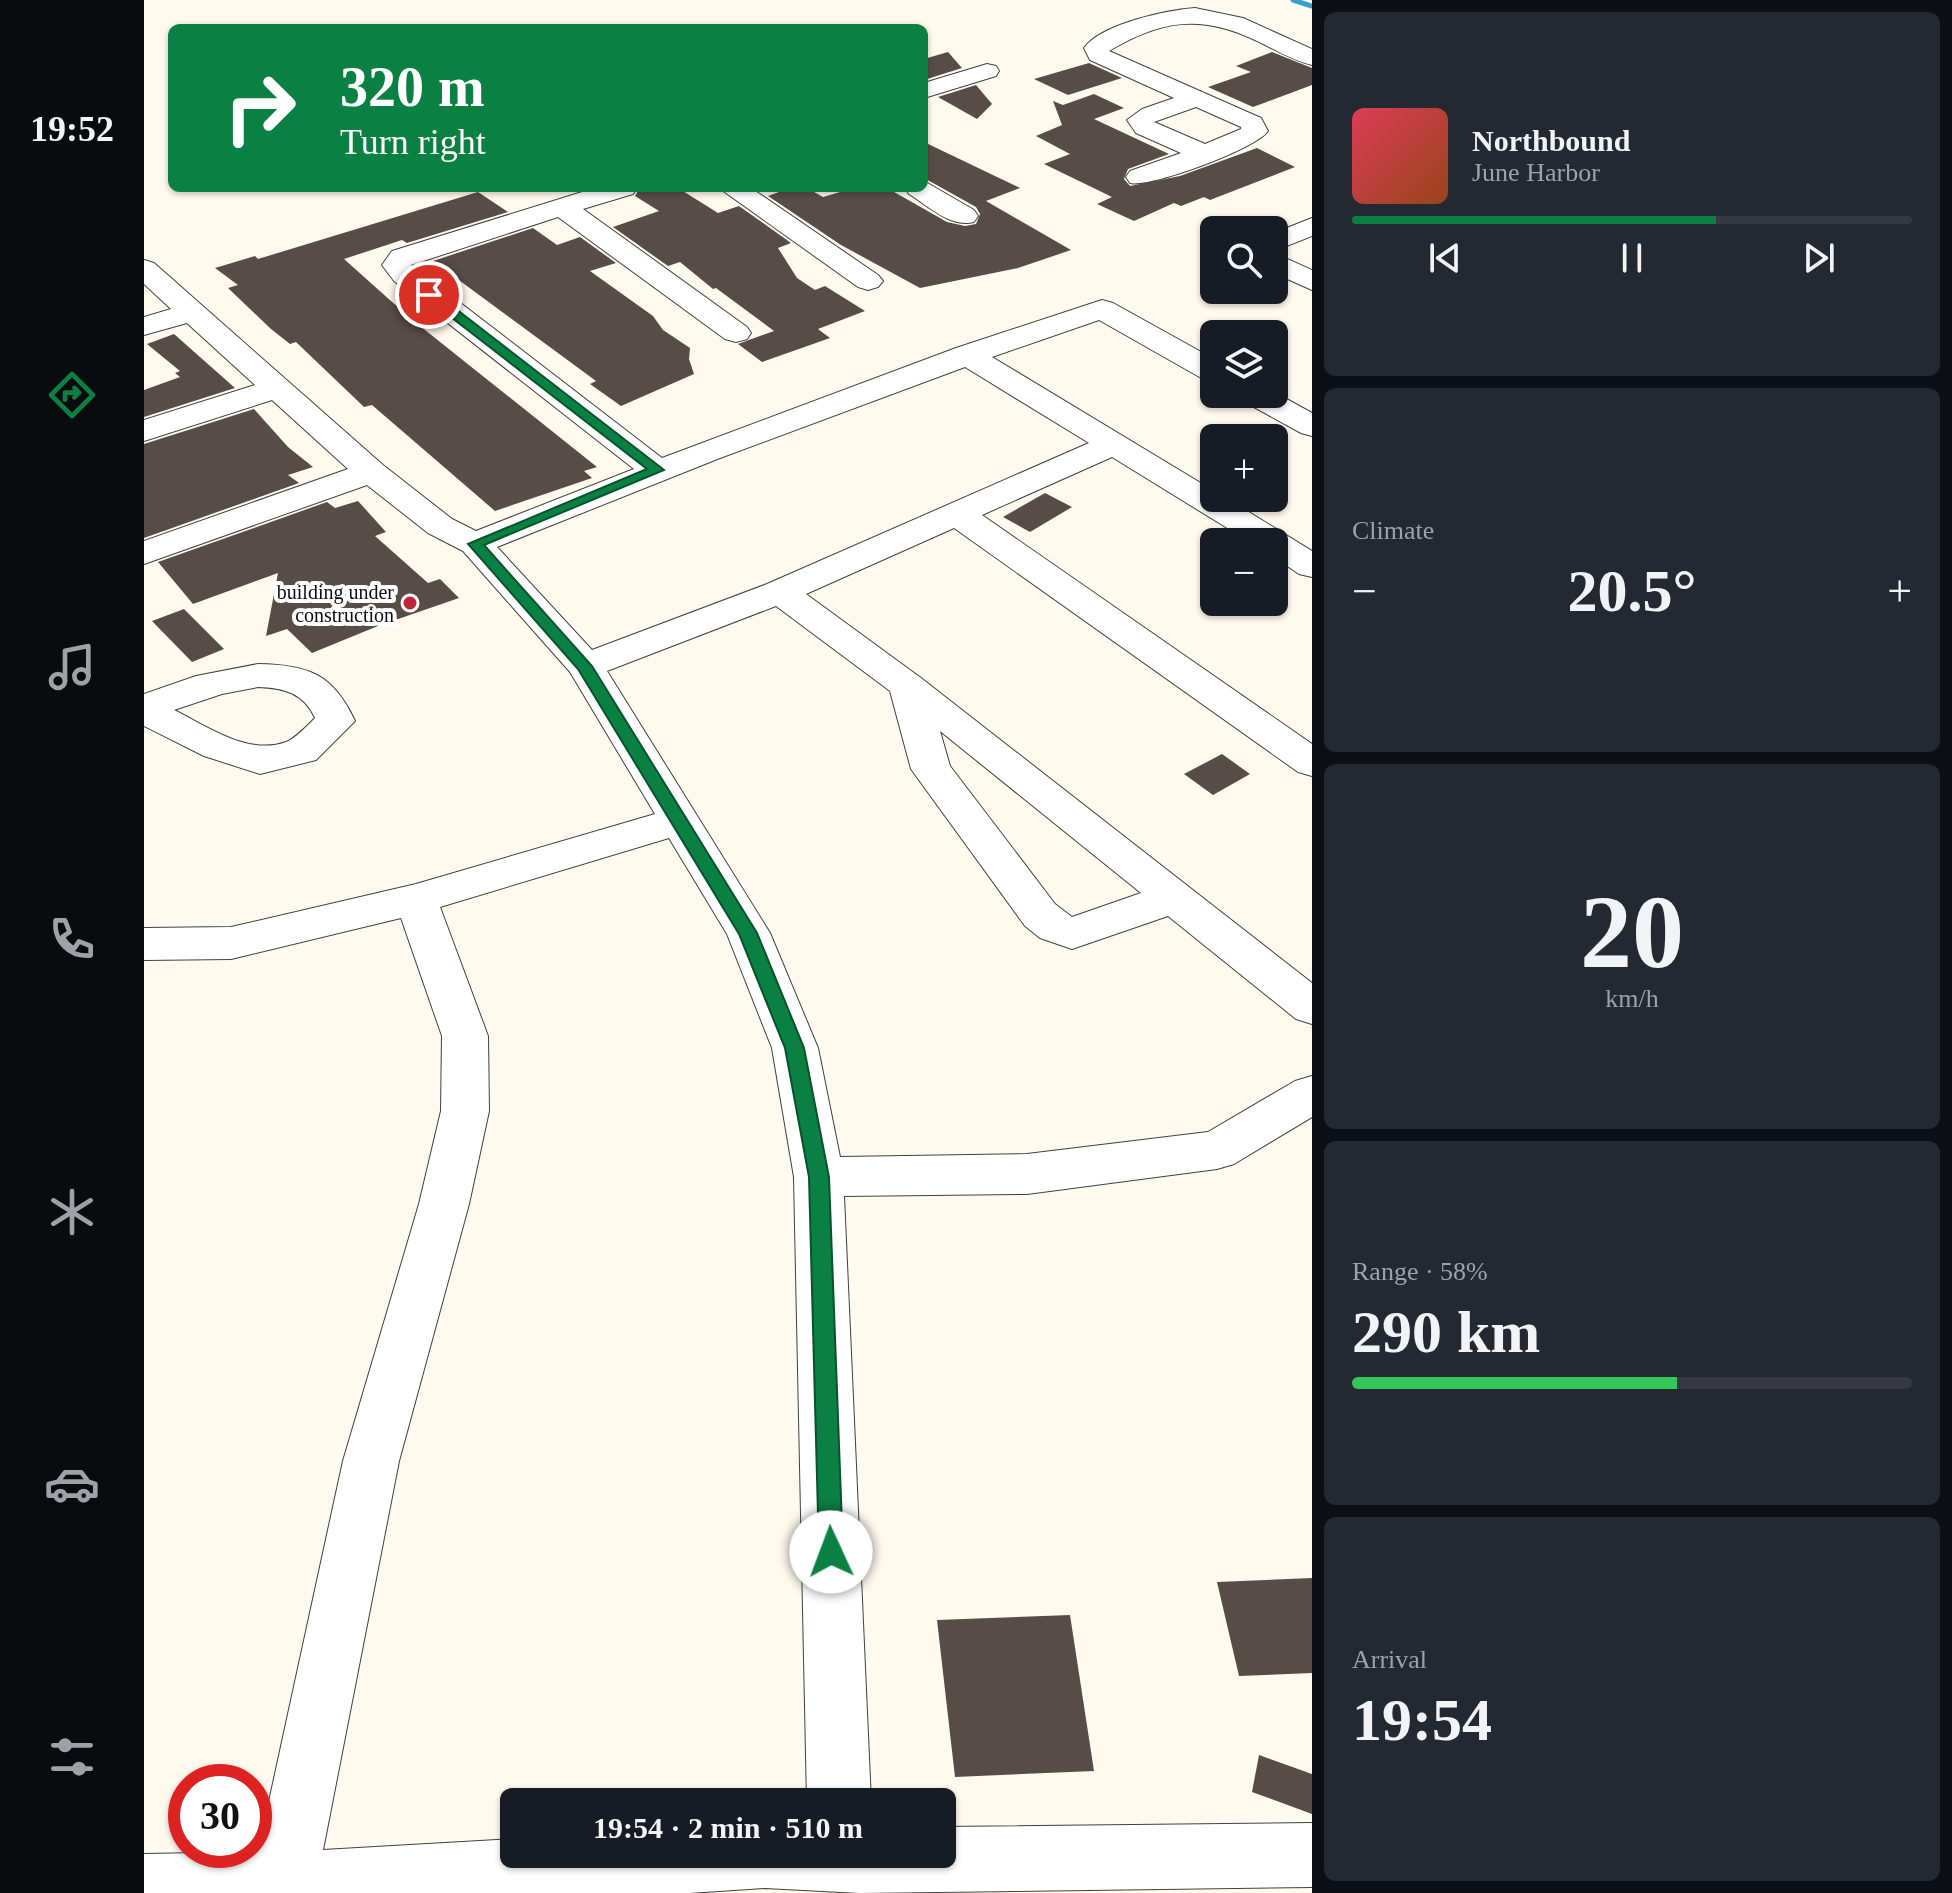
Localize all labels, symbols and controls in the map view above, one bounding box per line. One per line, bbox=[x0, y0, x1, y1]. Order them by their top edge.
icon: right bbox=[208, 56, 312, 160]
text: 320 m bbox=[340, 56, 485, 118]
text: 19:52 bbox=[30, 109, 114, 149]
text: Turn right bbox=[340, 122, 486, 162]
text: Northbound bbox=[1472, 124, 1630, 157]
text: June Harbor bbox=[1472, 158, 1600, 187]
map controls bbox=[1200, 216, 1288, 616]
button: search bbox=[1200, 216, 1288, 304]
icon: previous bbox=[1423, 236, 1467, 280]
icon: pause bbox=[1610, 236, 1654, 280]
icon: next bbox=[1797, 236, 1841, 280]
pin bbox=[395, 261, 463, 329]
icon: arrive bbox=[407, 273, 451, 317]
button: layers bbox=[1200, 320, 1288, 408]
icon: directions bbox=[44, 367, 100, 423]
button: + bbox=[1200, 424, 1288, 512]
text: Climate bbox=[1352, 516, 1434, 545]
button: − bbox=[1200, 528, 1288, 616]
text: 20.5° bbox=[1568, 558, 1697, 624]
text: − bbox=[1352, 567, 1377, 616]
text: + bbox=[1887, 567, 1912, 616]
place label: building under construction bbox=[277, 581, 394, 626]
marker: building under construction bbox=[401, 594, 419, 612]
icon: music bbox=[44, 639, 100, 695]
text: 20 bbox=[1580, 874, 1684, 989]
icon: phone bbox=[44, 911, 100, 967]
text: km/h bbox=[1605, 984, 1659, 1013]
icon: climate bbox=[44, 1184, 100, 1240]
text: Range · 58% bbox=[1352, 1257, 1488, 1286]
text: 290 km bbox=[1352, 1299, 1540, 1365]
icon: car bbox=[44, 1456, 100, 1512]
position arrow bbox=[789, 1510, 873, 1594]
text: Arrival bbox=[1352, 1645, 1427, 1674]
text: 19:54 bbox=[1352, 1687, 1492, 1753]
icon: filters bbox=[44, 1729, 100, 1785]
speed limit sign: 30 bbox=[168, 1764, 272, 1868]
text: 19:54 · 2 min · 510 m bbox=[593, 1811, 863, 1844]

